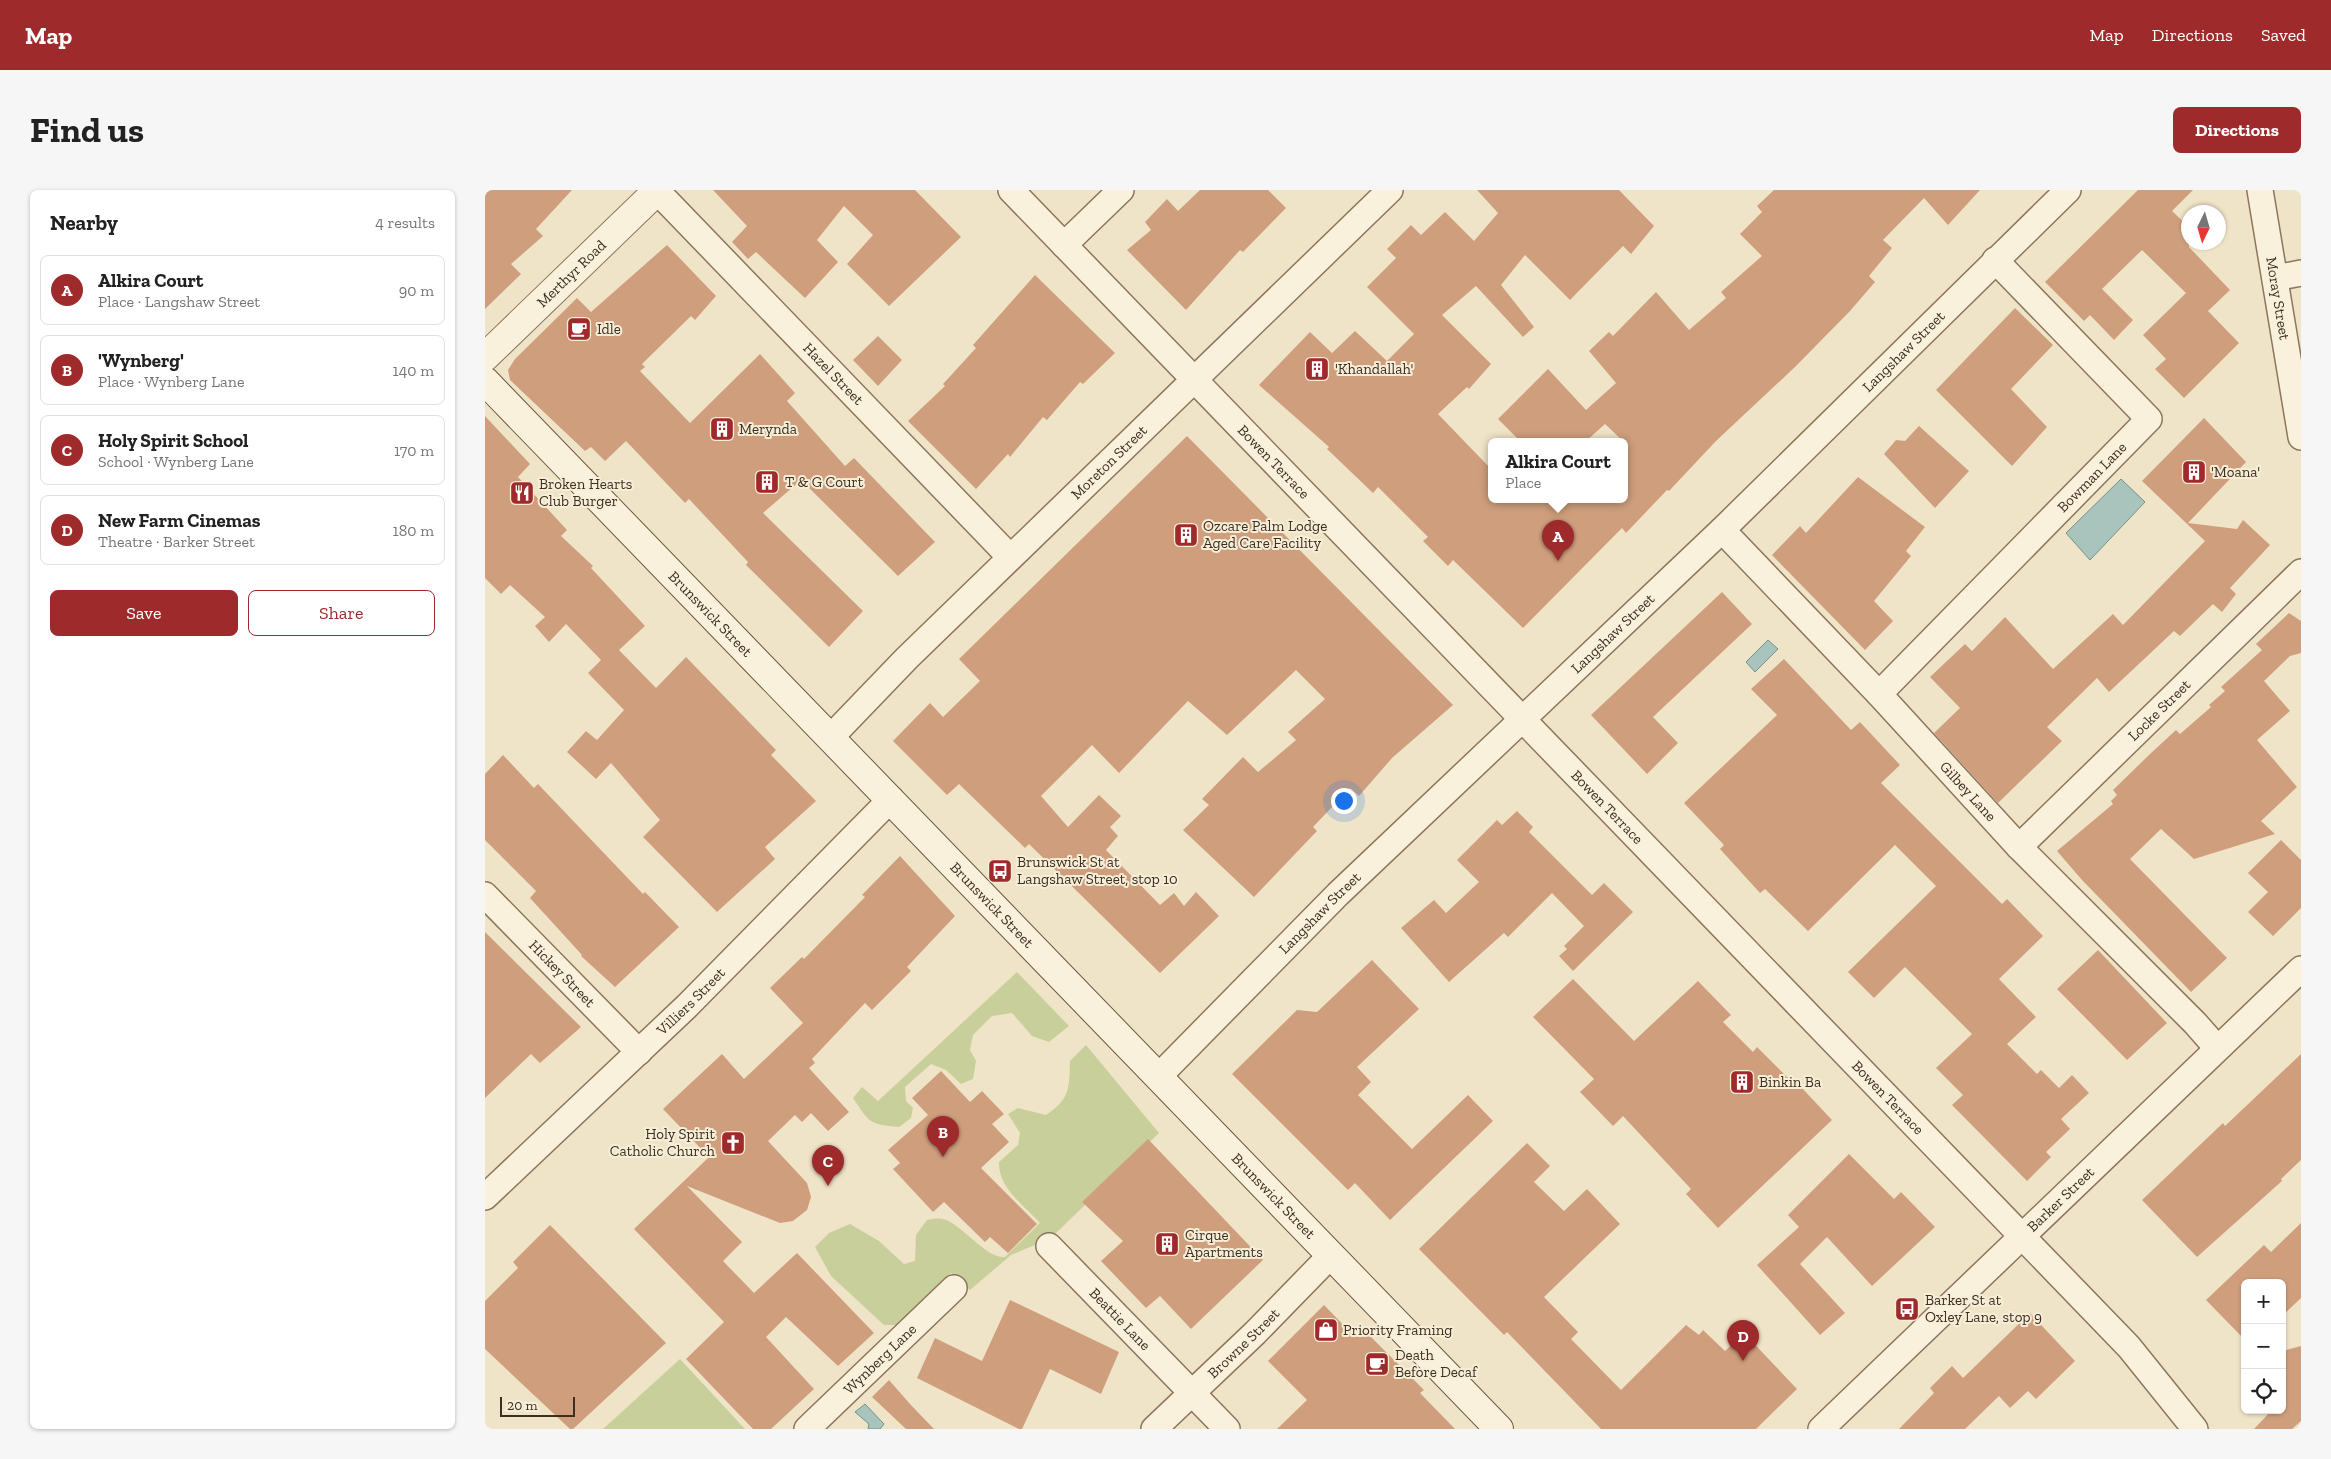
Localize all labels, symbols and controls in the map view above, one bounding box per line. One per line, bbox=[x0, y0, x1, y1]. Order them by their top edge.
text: Map bbox=[25, 21, 72, 50]
text: Map bbox=[2089, 24, 2124, 46]
text: Directions bbox=[2152, 24, 2233, 46]
text: Saved bbox=[2261, 24, 2306, 46]
button: Directions bbox=[2173, 107, 2301, 153]
text: Find us bbox=[30, 109, 144, 151]
north arrow bbox=[2181, 205, 2226, 250]
text: Nearby bbox=[50, 210, 118, 235]
text: 4 results bbox=[375, 213, 435, 232]
street label: Merthyr Road bbox=[533, 236, 610, 311]
street label: Moray Street bbox=[2262, 256, 2294, 342]
text: Alkira Court bbox=[98, 269, 203, 292]
text: A bbox=[62, 281, 73, 300]
text: 90 m bbox=[399, 281, 434, 300]
text: Place · Langshaw Street bbox=[98, 292, 260, 311]
street label: Langshaw Street bbox=[1859, 307, 1949, 396]
cafe icon: Idle bbox=[566, 316, 592, 342]
place label: Idle bbox=[597, 320, 621, 338]
street label: Hazel Street bbox=[799, 339, 868, 409]
text: 'Wynberg' bbox=[98, 349, 184, 372]
building icon: 'Khandallah' bbox=[1304, 356, 1330, 382]
place label: 'Khandallah' bbox=[1335, 360, 1413, 378]
text: B bbox=[62, 361, 72, 380]
text: 140 m bbox=[393, 361, 434, 380]
text: Place · Wynberg Lane bbox=[98, 372, 244, 391]
building icon: Merynda bbox=[709, 416, 735, 442]
place label: Merynda bbox=[739, 420, 797, 438]
street label: Moreton Street bbox=[1067, 421, 1151, 503]
street label: Bowen Terrace bbox=[1234, 421, 1314, 503]
text: Holy Spirit School bbox=[98, 429, 249, 452]
popup bbox=[1488, 438, 1628, 503]
street label: Bowman Lane bbox=[2054, 438, 2130, 516]
text: C bbox=[62, 441, 72, 460]
text: 170 m bbox=[394, 441, 434, 460]
text: Alkira Court bbox=[1505, 450, 1611, 473]
text: School · Wynberg Lane bbox=[98, 452, 254, 471]
building icon: 'Moana' bbox=[2181, 459, 2207, 485]
place label: 'Moana' bbox=[2211, 463, 2260, 481]
building icon: T & G Court bbox=[754, 469, 780, 495]
place label: T & G Court bbox=[785, 473, 864, 491]
text: Place bbox=[1505, 473, 1541, 492]
place label: Broken Hearts Club Burger bbox=[539, 475, 632, 510]
restaurant icon: Broken Hearts Club Burger bbox=[509, 480, 535, 506]
text: New Farm Cinemas bbox=[98, 509, 261, 532]
place label: Ozcare Palm Lodge Aged Care Facility bbox=[1203, 517, 1327, 552]
pin: A bbox=[1542, 520, 1574, 561]
text: D bbox=[61, 521, 73, 540]
text: 180 m bbox=[393, 521, 434, 540]
building icon: Ozcare Palm Lodge Aged Care Facility bbox=[1173, 522, 1199, 548]
text: Theatre · Barker Street bbox=[98, 532, 255, 551]
street label: Brunswick Street bbox=[665, 567, 756, 661]
street label: Langshaw Street bbox=[1567, 589, 1659, 677]
button: Save bbox=[50, 590, 238, 636]
button: Share bbox=[248, 590, 435, 636]
street label: Locke Street bbox=[2124, 675, 2195, 745]
street label: Gilbey Lane bbox=[1936, 758, 2000, 825]
street label: Bowen Terrace bbox=[1567, 766, 1647, 848]
your location bbox=[1331, 788, 1357, 814]
place label: Brunswick St at Langshaw Street, stop 10 bbox=[1017, 853, 1178, 888]
street label: Brunswick Street bbox=[946, 858, 1038, 952]
bus stop icon: Brunswick St at Langshaw Street, stop 10 bbox=[987, 858, 1013, 884]
street label: Langshaw Street bbox=[1275, 868, 1365, 958]
street label: Hickey Street bbox=[525, 936, 599, 1011]
street label: Villiers Street bbox=[652, 963, 729, 1040]
street label: Bowen Terrace bbox=[1848, 1057, 1928, 1138]
building icon: Binkin Ba bbox=[1729, 1069, 1755, 1095]
place label: Binkin Ba bbox=[1759, 1073, 1821, 1091]
pin: B bbox=[927, 1116, 959, 1157]
place label: Holy Spirit Catholic Church bbox=[610, 1125, 716, 1160]
church icon: Holy Spirit Catholic Church bbox=[720, 1130, 746, 1156]
pin: C bbox=[812, 1145, 844, 1186]
street label: Brunswick Street bbox=[1228, 1149, 1319, 1243]
street label: Barker Street bbox=[2023, 1163, 2098, 1236]
place label: Cirque Apartments bbox=[1185, 1226, 1263, 1261]
building icon: Cirque Apartments bbox=[1154, 1231, 1180, 1257]
map controls bbox=[2241, 1279, 2286, 1414]
button: + bbox=[2241, 1279, 2286, 1324]
street label: Beattie Lane bbox=[1086, 1284, 1155, 1354]
place label: Barker St at Oxley Lane, stop 9 bbox=[1925, 1291, 2042, 1326]
bus stop icon: Barker St at Oxley Lane, stop 9 bbox=[1894, 1296, 1920, 1322]
street label: Browne Street bbox=[1204, 1304, 1284, 1382]
shop icon: Priority Framing bbox=[1313, 1317, 1339, 1343]
street label: Wynberg Lane bbox=[840, 1320, 920, 1398]
pin: D bbox=[1727, 1320, 1759, 1361]
place label: Priority Framing bbox=[1343, 1321, 1452, 1339]
button: − bbox=[2241, 1324, 2286, 1369]
place label: Death Before Decaf bbox=[1395, 1346, 1478, 1381]
cafe icon: Death Before Decaf bbox=[1364, 1351, 1390, 1377]
button: locate bbox=[2241, 1369, 2286, 1414]
scale bar bbox=[500, 1394, 575, 1417]
text: 20 m bbox=[507, 1397, 538, 1414]

